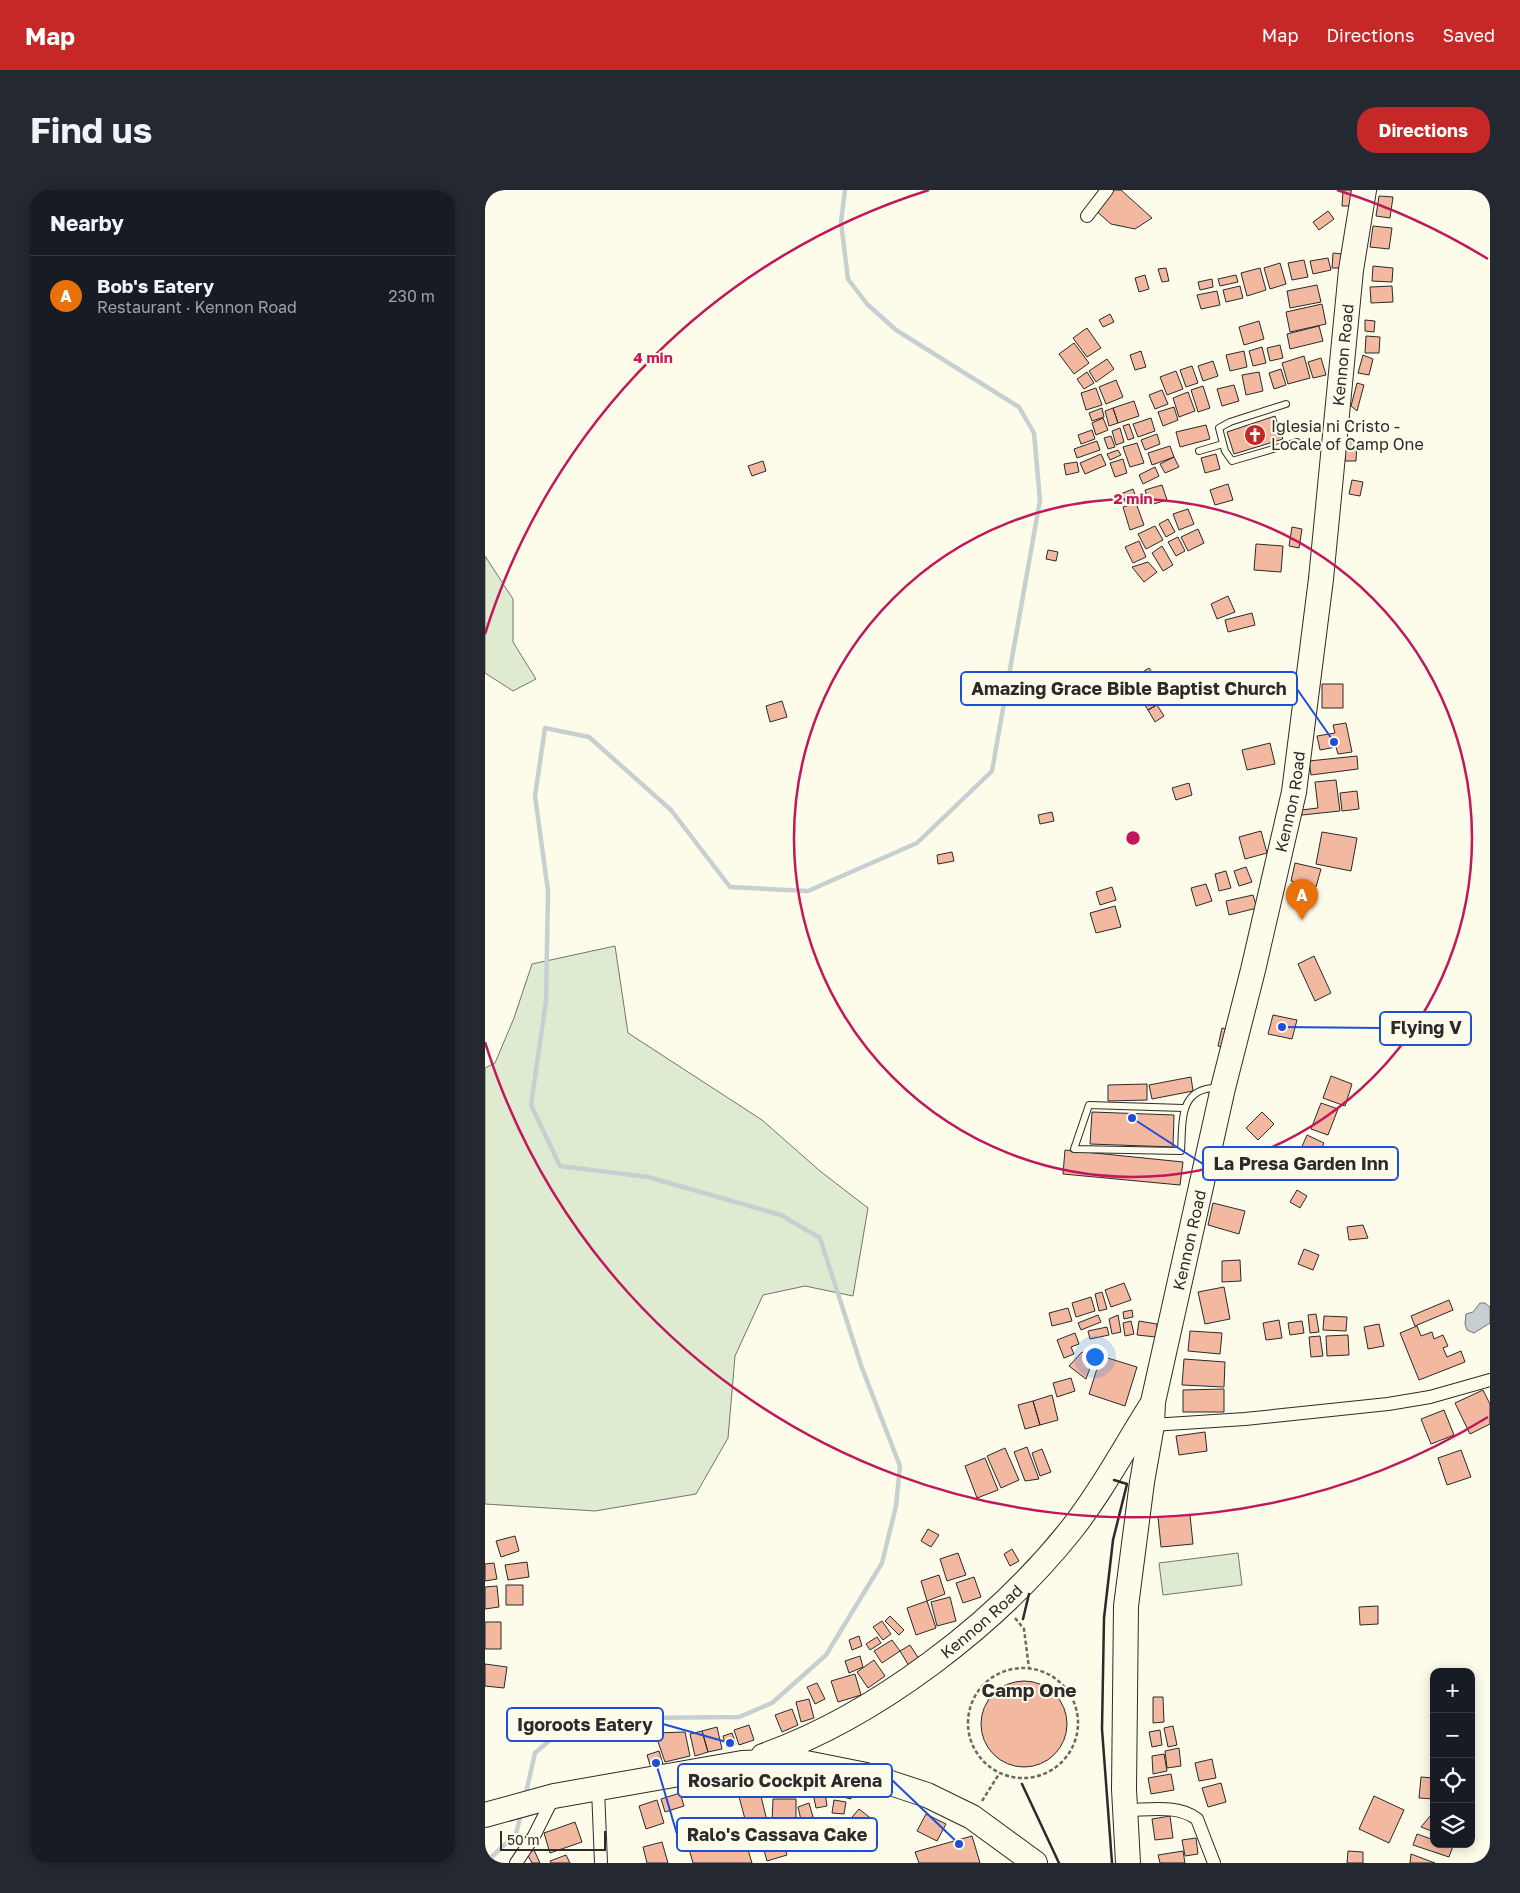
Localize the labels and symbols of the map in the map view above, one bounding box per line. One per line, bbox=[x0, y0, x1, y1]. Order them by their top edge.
street label: Kennon Road bbox=[1328, 303, 1358, 407]
text: 4 min bbox=[633, 348, 673, 366]
place label: Iglesia ni Cristo - Locale of Camp One bbox=[1271, 416, 1424, 454]
church icon: Iglesia ni Cristo - Locale of Camp One bbox=[1243, 423, 1267, 447]
text: 2 min bbox=[1113, 489, 1153, 507]
callout: Amazing Grace Bible Baptist Church bbox=[961, 672, 1297, 705]
text: Amazing Grace Bible Baptist Church bbox=[971, 677, 1287, 699]
street label: Kennon Road bbox=[1270, 750, 1309, 854]
centre of rings bbox=[1124, 829, 1142, 847]
pin: A bbox=[1286, 879, 1318, 920]
callout: Flying V bbox=[1380, 1012, 1471, 1045]
text: Flying V bbox=[1390, 1016, 1462, 1038]
callout: La Presa Garden Inn bbox=[1203, 1147, 1398, 1180]
text: La Presa Garden Inn bbox=[1213, 1152, 1389, 1174]
street label: Kennon Road bbox=[1168, 1188, 1210, 1292]
your location bbox=[1082, 1344, 1108, 1370]
street label: Kennon Road bbox=[936, 1580, 1026, 1663]
district label: Camp One bbox=[982, 1678, 1076, 1701]
callout: Igoroots Eatery bbox=[507, 1708, 663, 1741]
text: Igoroots Eatery bbox=[517, 1713, 653, 1735]
callout: Rosario Cockpit Arena bbox=[678, 1764, 892, 1797]
text: Rosario Cockpit Arena bbox=[688, 1769, 882, 1791]
callout: Ralo's Cassava Cake bbox=[677, 1818, 877, 1851]
text: Ralo's Cassava Cake bbox=[687, 1823, 868, 1845]
scale bar bbox=[500, 1828, 606, 1851]

